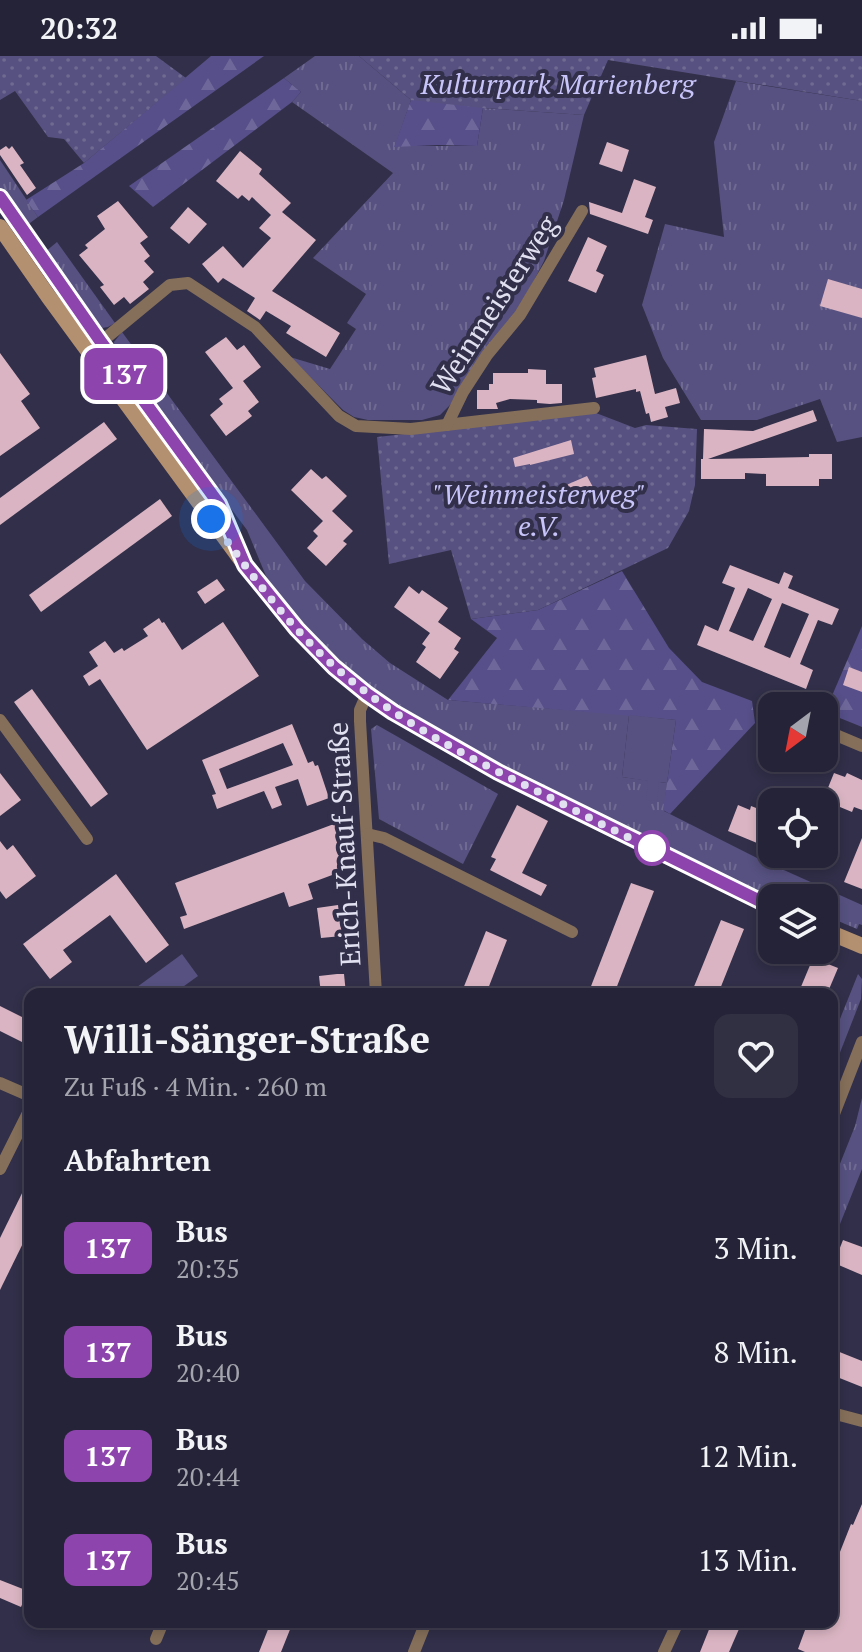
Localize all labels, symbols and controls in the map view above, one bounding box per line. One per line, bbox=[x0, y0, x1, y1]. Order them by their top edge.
text: 20:32 bbox=[40, 8, 118, 48]
park label: Kulturpark Marienberg bbox=[420, 65, 698, 102]
street label: Weinmeisterweg bbox=[422, 207, 566, 401]
line badge: 137 bbox=[78, 348, 170, 400]
text: 137 bbox=[100, 355, 148, 392]
park label: "Weinmeisterweg" e.V. bbox=[433, 475, 645, 544]
your location bbox=[191, 499, 231, 539]
north arrow bbox=[758, 692, 838, 772]
map controls bbox=[758, 692, 838, 964]
street label: Erich-Knauf-Straße bbox=[319, 721, 368, 967]
button: locate bbox=[758, 788, 838, 868]
unlabelled marker bbox=[635, 831, 669, 865]
button: layers bbox=[758, 884, 838, 964]
text: Willi-Sänger-Straße bbox=[64, 1014, 430, 1064]
button: heart bbox=[714, 1014, 798, 1098]
text: Zu Fuß · 4 Min. · 260 m bbox=[64, 1069, 327, 1103]
text: Abfahrten bbox=[64, 1140, 211, 1180]
text: Bus bbox=[176, 1211, 228, 1251]
text: 3 Min. bbox=[713, 1228, 798, 1268]
text: 137 bbox=[84, 1229, 132, 1266]
text: 20:35 bbox=[176, 1251, 240, 1285]
text: Bus bbox=[176, 1315, 228, 1355]
text: 8 Min. bbox=[713, 1332, 798, 1372]
text: 137 bbox=[84, 1333, 132, 1370]
text: 20:40 bbox=[176, 1355, 240, 1389]
text: Bus bbox=[176, 1419, 228, 1459]
text: 12 Min. bbox=[698, 1436, 798, 1476]
text: 137 bbox=[84, 1437, 132, 1474]
text: 20:44 bbox=[176, 1459, 240, 1493]
text: Bus bbox=[176, 1523, 228, 1563]
text: 13 Min. bbox=[698, 1540, 798, 1580]
text: 137 bbox=[84, 1541, 132, 1578]
text: 20:45 bbox=[176, 1563, 240, 1597]

